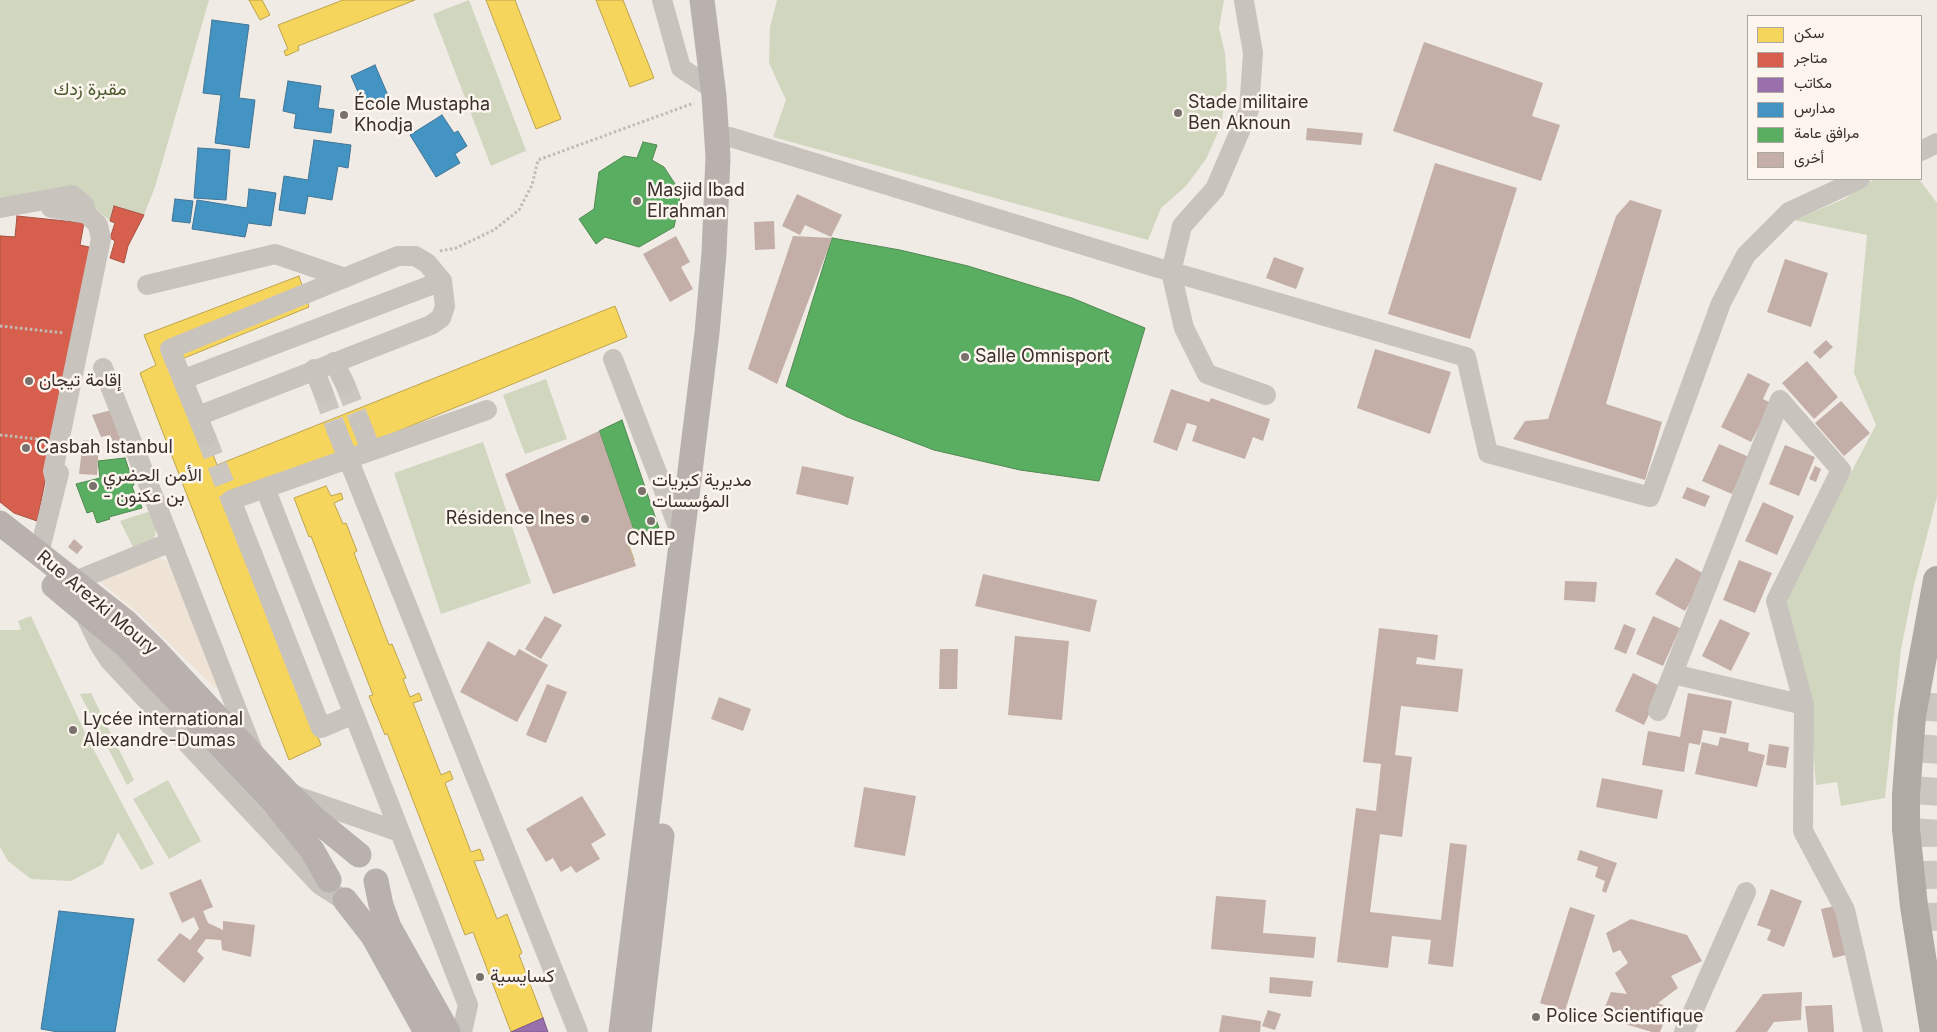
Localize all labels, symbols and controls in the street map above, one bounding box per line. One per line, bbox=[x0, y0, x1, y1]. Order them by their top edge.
legend bbox=[1747, 15, 1922, 180]
text: سكن bbox=[1794, 23, 1824, 42]
text: متاجر bbox=[1794, 48, 1828, 67]
text: مكاتب bbox=[1794, 73, 1832, 92]
park label: مقبرة زدك bbox=[53, 79, 127, 101]
place label: Stade militaire Ben Aknoun bbox=[1188, 92, 1308, 134]
place label: École Mustapha Khodja bbox=[354, 94, 490, 136]
text: مدارس bbox=[1794, 98, 1835, 117]
marker: Stade militaire Ben Aknoun bbox=[1172, 107, 1184, 119]
marker: École Mustapha Khodja bbox=[338, 109, 350, 121]
text: مرافق عامة bbox=[1794, 123, 1859, 142]
text: أخرى bbox=[1794, 148, 1824, 167]
place label: Masjid Ibad Elrahman bbox=[647, 180, 745, 222]
marker: Masjid Ibad Elrahman bbox=[631, 195, 643, 207]
place label: Salle Omnisport bbox=[975, 346, 1110, 368]
marker: Salle Omnisport bbox=[959, 351, 971, 363]
place label: إقامة تيجان bbox=[39, 370, 121, 392]
marker: إقامة تيجان bbox=[23, 375, 35, 387]
place label: Casbah Istanbul bbox=[36, 437, 173, 459]
marker: Casbah Istanbul bbox=[20, 442, 32, 454]
place label: الأمن الحضري - بن عكنون bbox=[103, 465, 202, 508]
place label: مديرية كبريات المؤسسات bbox=[652, 470, 752, 512]
marker: الأمن الحضري - بن عكنون bbox=[87, 480, 99, 492]
marker: مديرية كبريات المؤسسات bbox=[636, 485, 648, 497]
place label: Résidence Ines bbox=[446, 508, 575, 530]
marker: Résidence Ines bbox=[579, 513, 591, 525]
marker: CNEP bbox=[645, 515, 657, 527]
place label: CNEP bbox=[626, 529, 676, 551]
street label: Rue Arezki Moury bbox=[32, 546, 162, 660]
place label: Lycée international Alexandre-Dumas bbox=[83, 709, 243, 752]
marker: Lycée international Alexandre-Dumas bbox=[67, 724, 79, 736]
place label: كسايسية bbox=[490, 966, 555, 988]
marker: كسايسية bbox=[474, 971, 486, 983]
place label: Police Scientifique bbox=[1546, 1006, 1704, 1028]
marker: Police Scientifique bbox=[1530, 1011, 1542, 1023]

